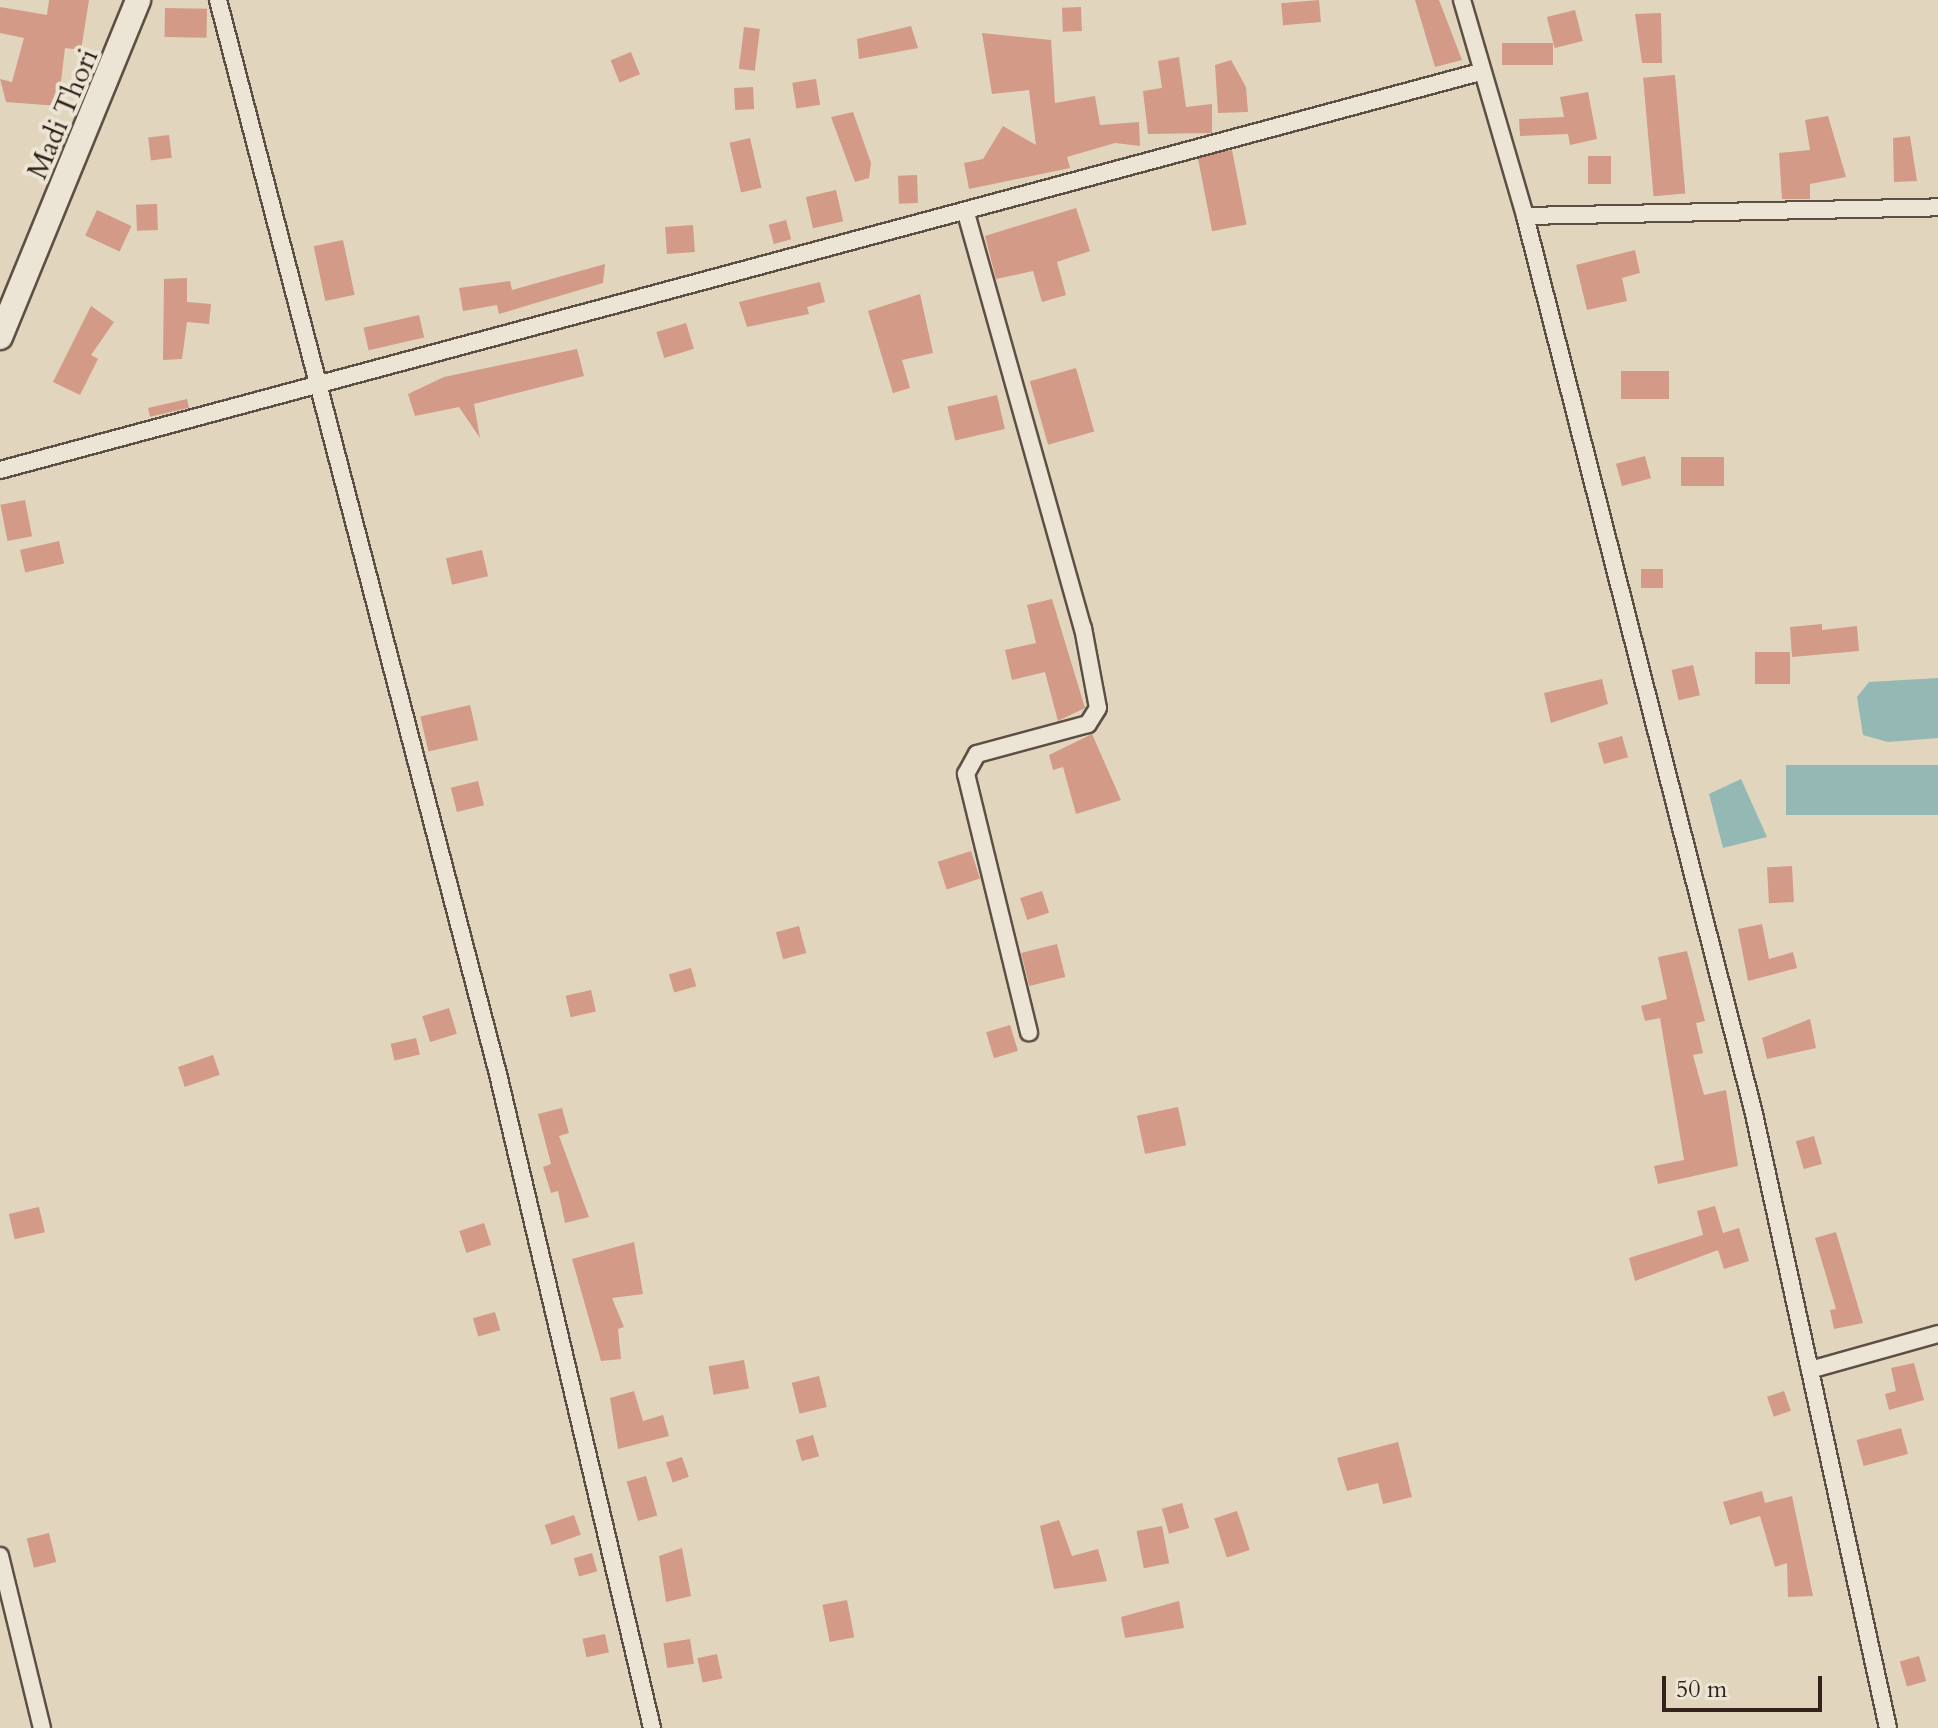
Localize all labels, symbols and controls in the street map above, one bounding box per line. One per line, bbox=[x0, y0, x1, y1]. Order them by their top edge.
street label: Madi Thori bbox=[21, 44, 105, 184]
scale bar bbox=[1666, 1660, 1826, 1710]
text: 50 m bbox=[1676, 1673, 1727, 1706]

